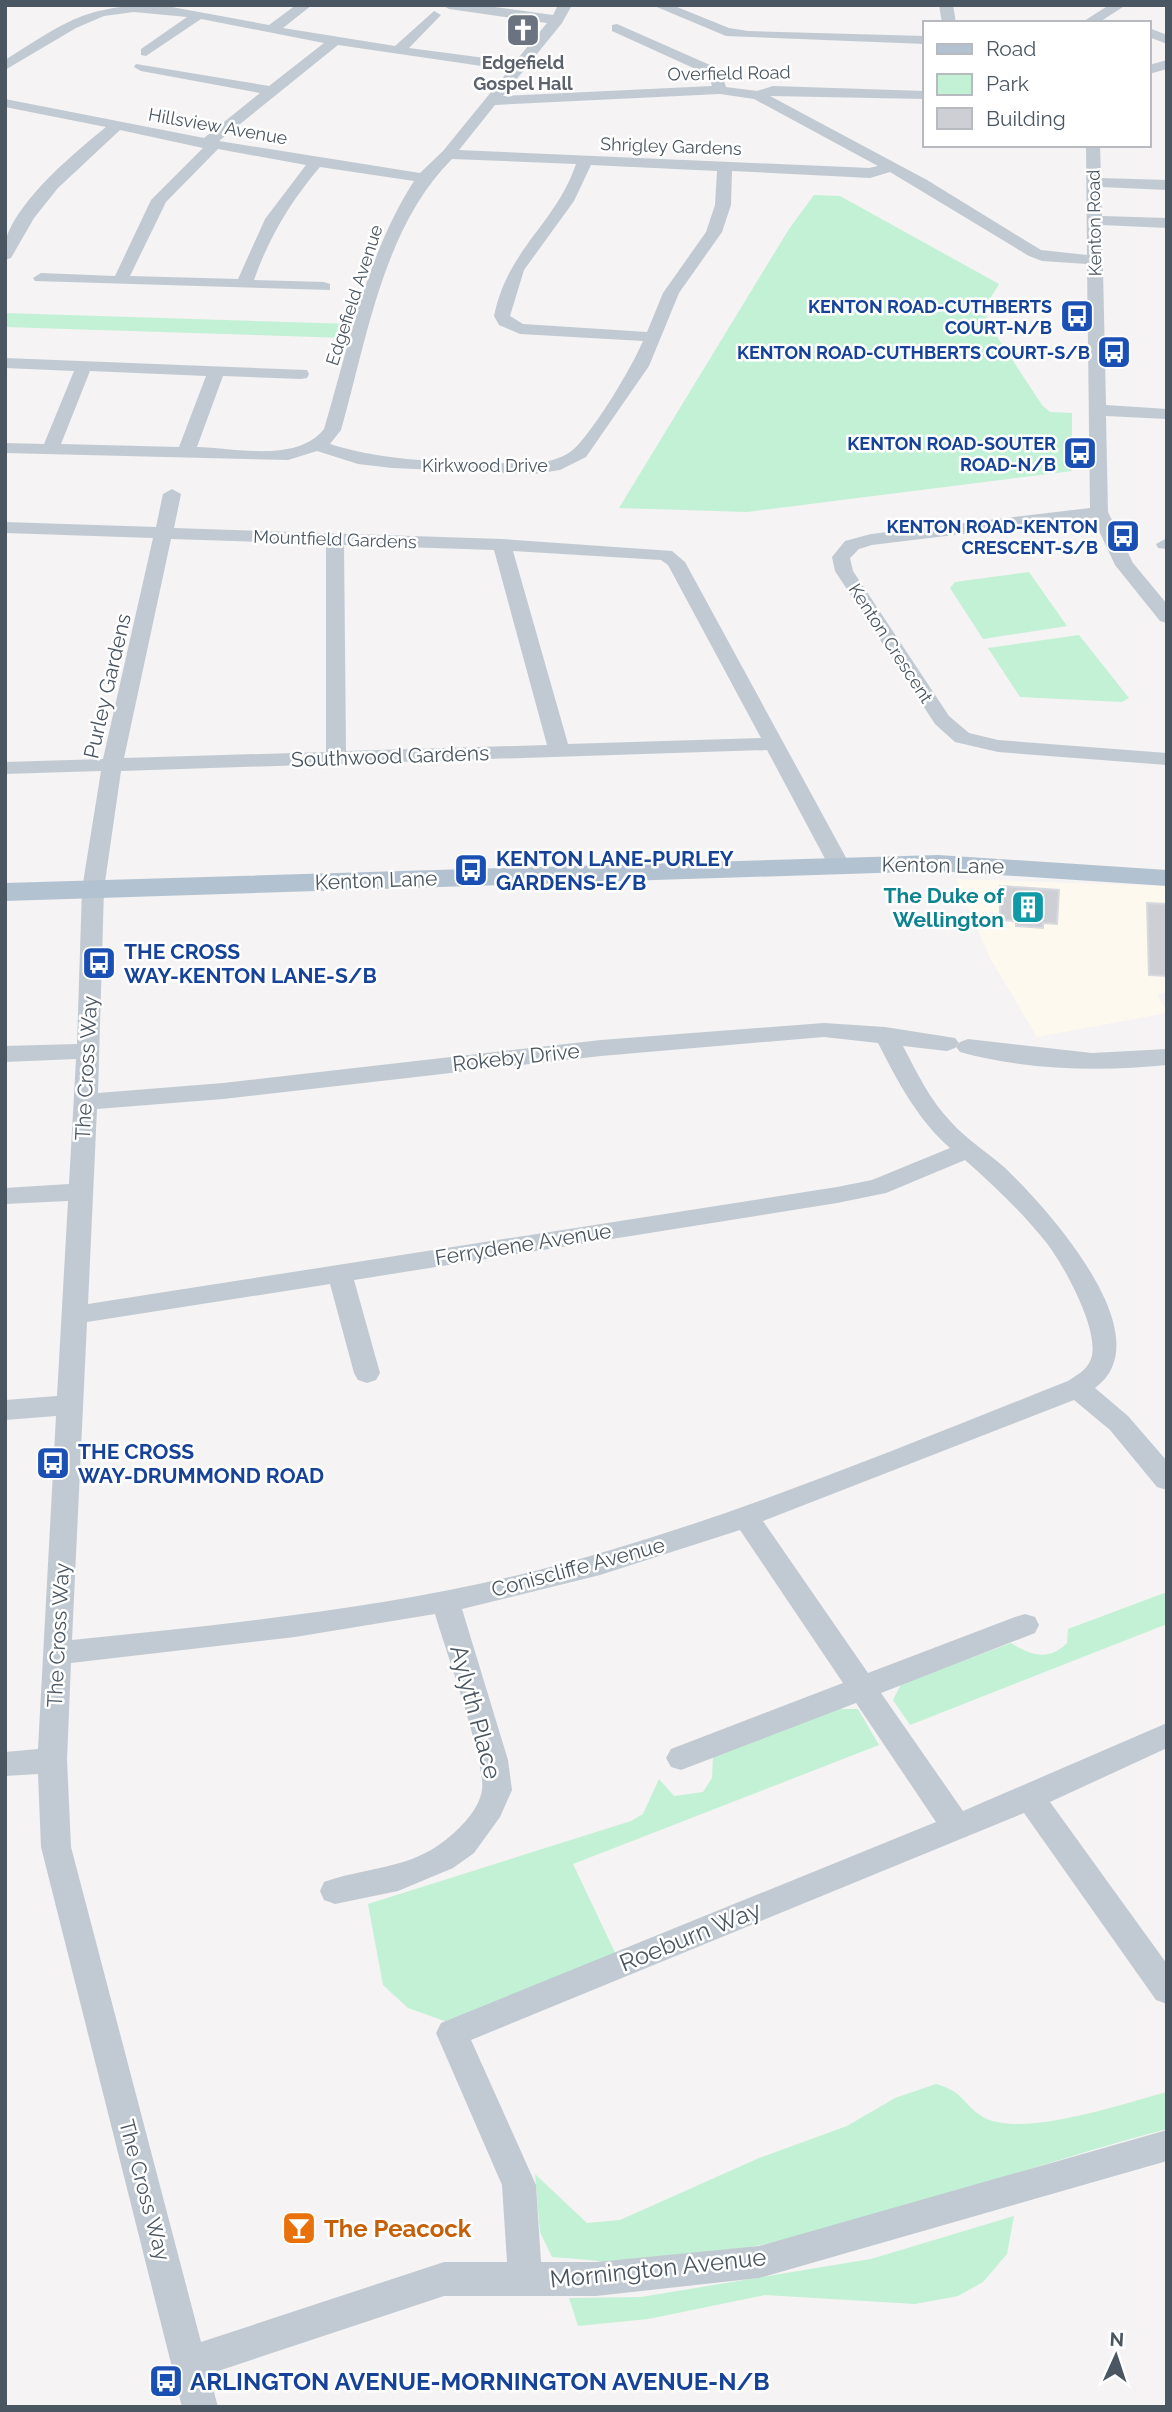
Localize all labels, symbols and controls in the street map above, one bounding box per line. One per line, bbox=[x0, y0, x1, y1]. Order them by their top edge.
church icon: Edgefield Gospel Hall bbox=[504, 11, 542, 49]
legend bbox=[923, 21, 1151, 147]
text: Road bbox=[986, 36, 1036, 61]
place label: Edgefield Gospel Hall bbox=[473, 52, 573, 94]
street label: Overfield Road bbox=[667, 61, 791, 85]
text: Park bbox=[986, 71, 1029, 96]
street label: Hillsview Avenue bbox=[147, 103, 290, 149]
text: Building bbox=[986, 106, 1066, 131]
street label: Shrigley Gardens bbox=[600, 133, 742, 159]
street label: Kenton Road bbox=[1083, 169, 1105, 277]
street label: Edgefield Avenue bbox=[321, 222, 387, 368]
place label: KENTON ROAD-CUTHBERTS COURT-N/B bbox=[808, 296, 1052, 338]
bus stop icon: KENTON ROAD-CUTHBERTS COURT-N/B bbox=[1058, 297, 1096, 335]
bus stop icon: KENTON ROAD-CUTHBERTS COURT-S/B bbox=[1095, 333, 1133, 371]
place label: KENTON ROAD-CUTHBERTS COURT-S/B bbox=[737, 342, 1090, 363]
place label: KENTON ROAD-SOUTER ROAD-N/B bbox=[847, 433, 1056, 475]
bus stop icon: KENTON ROAD-SOUTER ROAD-N/B bbox=[1061, 434, 1099, 472]
street label: Kirkwood Drive bbox=[422, 455, 548, 476]
place label: KENTON ROAD-KENTON CRESCENT-S/B bbox=[887, 516, 1098, 558]
bus stop icon: KENTON ROAD-KENTON CRESCENT-S/B bbox=[1104, 517, 1142, 555]
street label: Mountfield Gardens bbox=[253, 526, 417, 552]
street label: Kenton Crescent bbox=[845, 579, 937, 707]
street label: Purley Gardens bbox=[78, 611, 136, 761]
street label: Southwood Gardens bbox=[291, 740, 489, 772]
place label: KENTON LANE-PURLEY GARDENS-E/B bbox=[496, 846, 734, 895]
bus stop icon: KENTON LANE-PURLEY GARDENS-E/B bbox=[452, 851, 490, 889]
street label: Kenton Lane bbox=[882, 851, 1004, 879]
street label: Kenton Lane bbox=[314, 865, 438, 895]
place label: The Duke of Wellington bbox=[884, 883, 1005, 932]
building icon: The Duke of Wellington bbox=[1009, 888, 1047, 926]
place label: THE CROSS WAY-KENTON LANE-S/B bbox=[124, 939, 377, 988]
bus stop icon: THE CROSS WAY-KENTON LANE-S/B bbox=[80, 944, 118, 982]
street label: The Cross Way bbox=[70, 995, 102, 1141]
street label: Rokeby Drive bbox=[451, 1038, 581, 1076]
street label: Ferrydene Avenue bbox=[433, 1218, 613, 1270]
place label: THE CROSS WAY-DRUMMOND ROAD bbox=[78, 1439, 324, 1488]
bus stop icon: THE CROSS WAY-DRUMMOND ROAD bbox=[34, 1444, 72, 1482]
street label: Coniscliffe Avenue bbox=[489, 1532, 667, 1602]
street label: The Cross Way bbox=[42, 1562, 74, 1708]
street label: Aylyth Place bbox=[444, 1642, 508, 1782]
street label: Roeburn Way bbox=[615, 1894, 765, 1978]
street label: The Cross Way bbox=[114, 2117, 176, 2263]
bar icon: The Peacock bbox=[280, 2209, 318, 2247]
place label: The Peacock bbox=[324, 2214, 472, 2243]
street label: Mornington Avenue bbox=[548, 2242, 768, 2294]
north arrow bbox=[1081, 2321, 1151, 2391]
text: N bbox=[1109, 2328, 1125, 2350]
bus stop icon: ARLINGTON AVENUE-MORNINGTON AVENUE-N/B bbox=[147, 2362, 185, 2400]
place label: ARLINGTON AVENUE-MORNINGTON AVENUE-N/B bbox=[190, 2367, 770, 2396]

